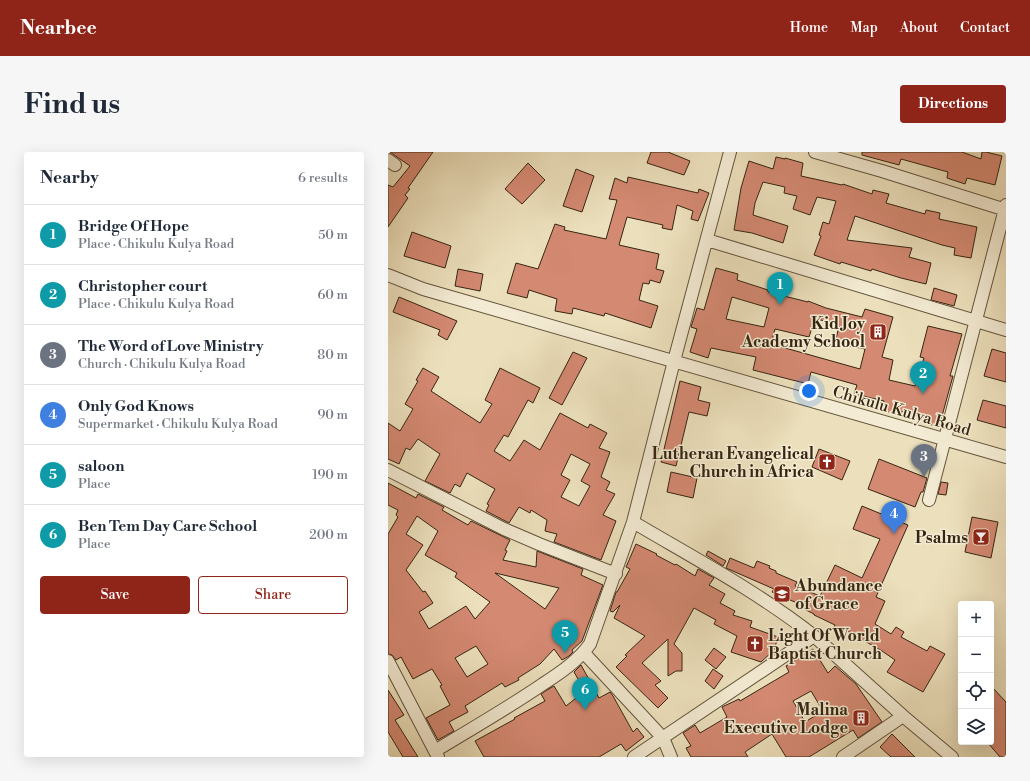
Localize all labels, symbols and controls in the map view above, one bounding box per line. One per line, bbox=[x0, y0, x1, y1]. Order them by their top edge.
text: Nearbee bbox=[20, 16, 97, 40]
text: Home bbox=[790, 19, 828, 37]
text: Map bbox=[850, 19, 878, 37]
text: About bbox=[900, 19, 938, 37]
text: Contact bbox=[960, 19, 1010, 37]
button: Directions bbox=[900, 85, 1006, 123]
text: Find us bbox=[24, 87, 120, 122]
text: Nearby bbox=[40, 167, 99, 189]
text: 6 results bbox=[298, 170, 348, 186]
text: Bridge Of Hope bbox=[78, 217, 189, 236]
text: 1 bbox=[50, 227, 56, 243]
text: 50 m bbox=[318, 227, 348, 243]
text: Place · Chikulu Kulya Road bbox=[78, 236, 234, 252]
pin: 1 bbox=[767, 272, 793, 305]
text: Christopher court bbox=[78, 277, 207, 296]
text: 2 bbox=[49, 287, 57, 303]
text: 60 m bbox=[317, 287, 348, 303]
text: Place · Chikulu Kulya Road bbox=[78, 296, 234, 312]
place label: Kid Joy Academy School bbox=[741, 314, 866, 352]
building icon: Kid Joy Academy School bbox=[868, 322, 888, 342]
text: The Word of Love Ministry bbox=[78, 337, 264, 356]
text: 3 bbox=[49, 347, 57, 363]
text: 80 m bbox=[317, 347, 348, 363]
text: Church · Chikulu Kulya Road bbox=[78, 356, 245, 372]
pin: 2 bbox=[910, 361, 936, 394]
your location bbox=[799, 381, 819, 401]
street label: Chikulu Kulya Road bbox=[830, 382, 973, 440]
text: Only God Knows bbox=[78, 397, 194, 416]
text: 4 bbox=[49, 407, 57, 423]
text: 90 m bbox=[317, 407, 348, 423]
text: Supermarket · Chikulu Kulya Road bbox=[78, 416, 278, 432]
place label: Lutheran Evangelical Church in Africa bbox=[652, 444, 815, 482]
pin: 3 bbox=[911, 444, 937, 477]
church icon: Lutheran Evangelical Church in Africa bbox=[817, 452, 837, 472]
text: saloon bbox=[78, 457, 124, 476]
text: 5 bbox=[49, 467, 57, 483]
text: 190 m bbox=[312, 467, 348, 483]
text: Place bbox=[78, 476, 110, 492]
pin: 4 bbox=[881, 501, 907, 534]
text: Ben Tem Day Care School bbox=[78, 517, 257, 536]
text: 6 bbox=[49, 527, 57, 543]
text: 200 m bbox=[309, 527, 348, 543]
bar icon: Psalms bbox=[971, 527, 991, 547]
place label: Psalms bbox=[915, 528, 968, 548]
text: Place bbox=[78, 536, 110, 552]
button: Save bbox=[40, 576, 190, 614]
button: Share bbox=[198, 576, 348, 614]
place label: Abundance of Grace bbox=[794, 576, 883, 614]
school or university icon: Abundance of Grace bbox=[772, 584, 792, 604]
map controls bbox=[958, 601, 994, 745]
button: + bbox=[958, 601, 994, 637]
pin: 5 bbox=[552, 620, 578, 653]
place label: Light Of World Baptist Church bbox=[768, 626, 882, 664]
church icon: Light Of World Baptist Church bbox=[745, 634, 765, 654]
button: − bbox=[958, 637, 994, 673]
button: locate bbox=[958, 673, 994, 709]
pin: 6 bbox=[572, 677, 598, 710]
place label: Malina Executive Lodge bbox=[724, 700, 848, 738]
building icon: Malina Executive Lodge bbox=[851, 708, 871, 728]
button: layers bbox=[958, 709, 994, 745]

